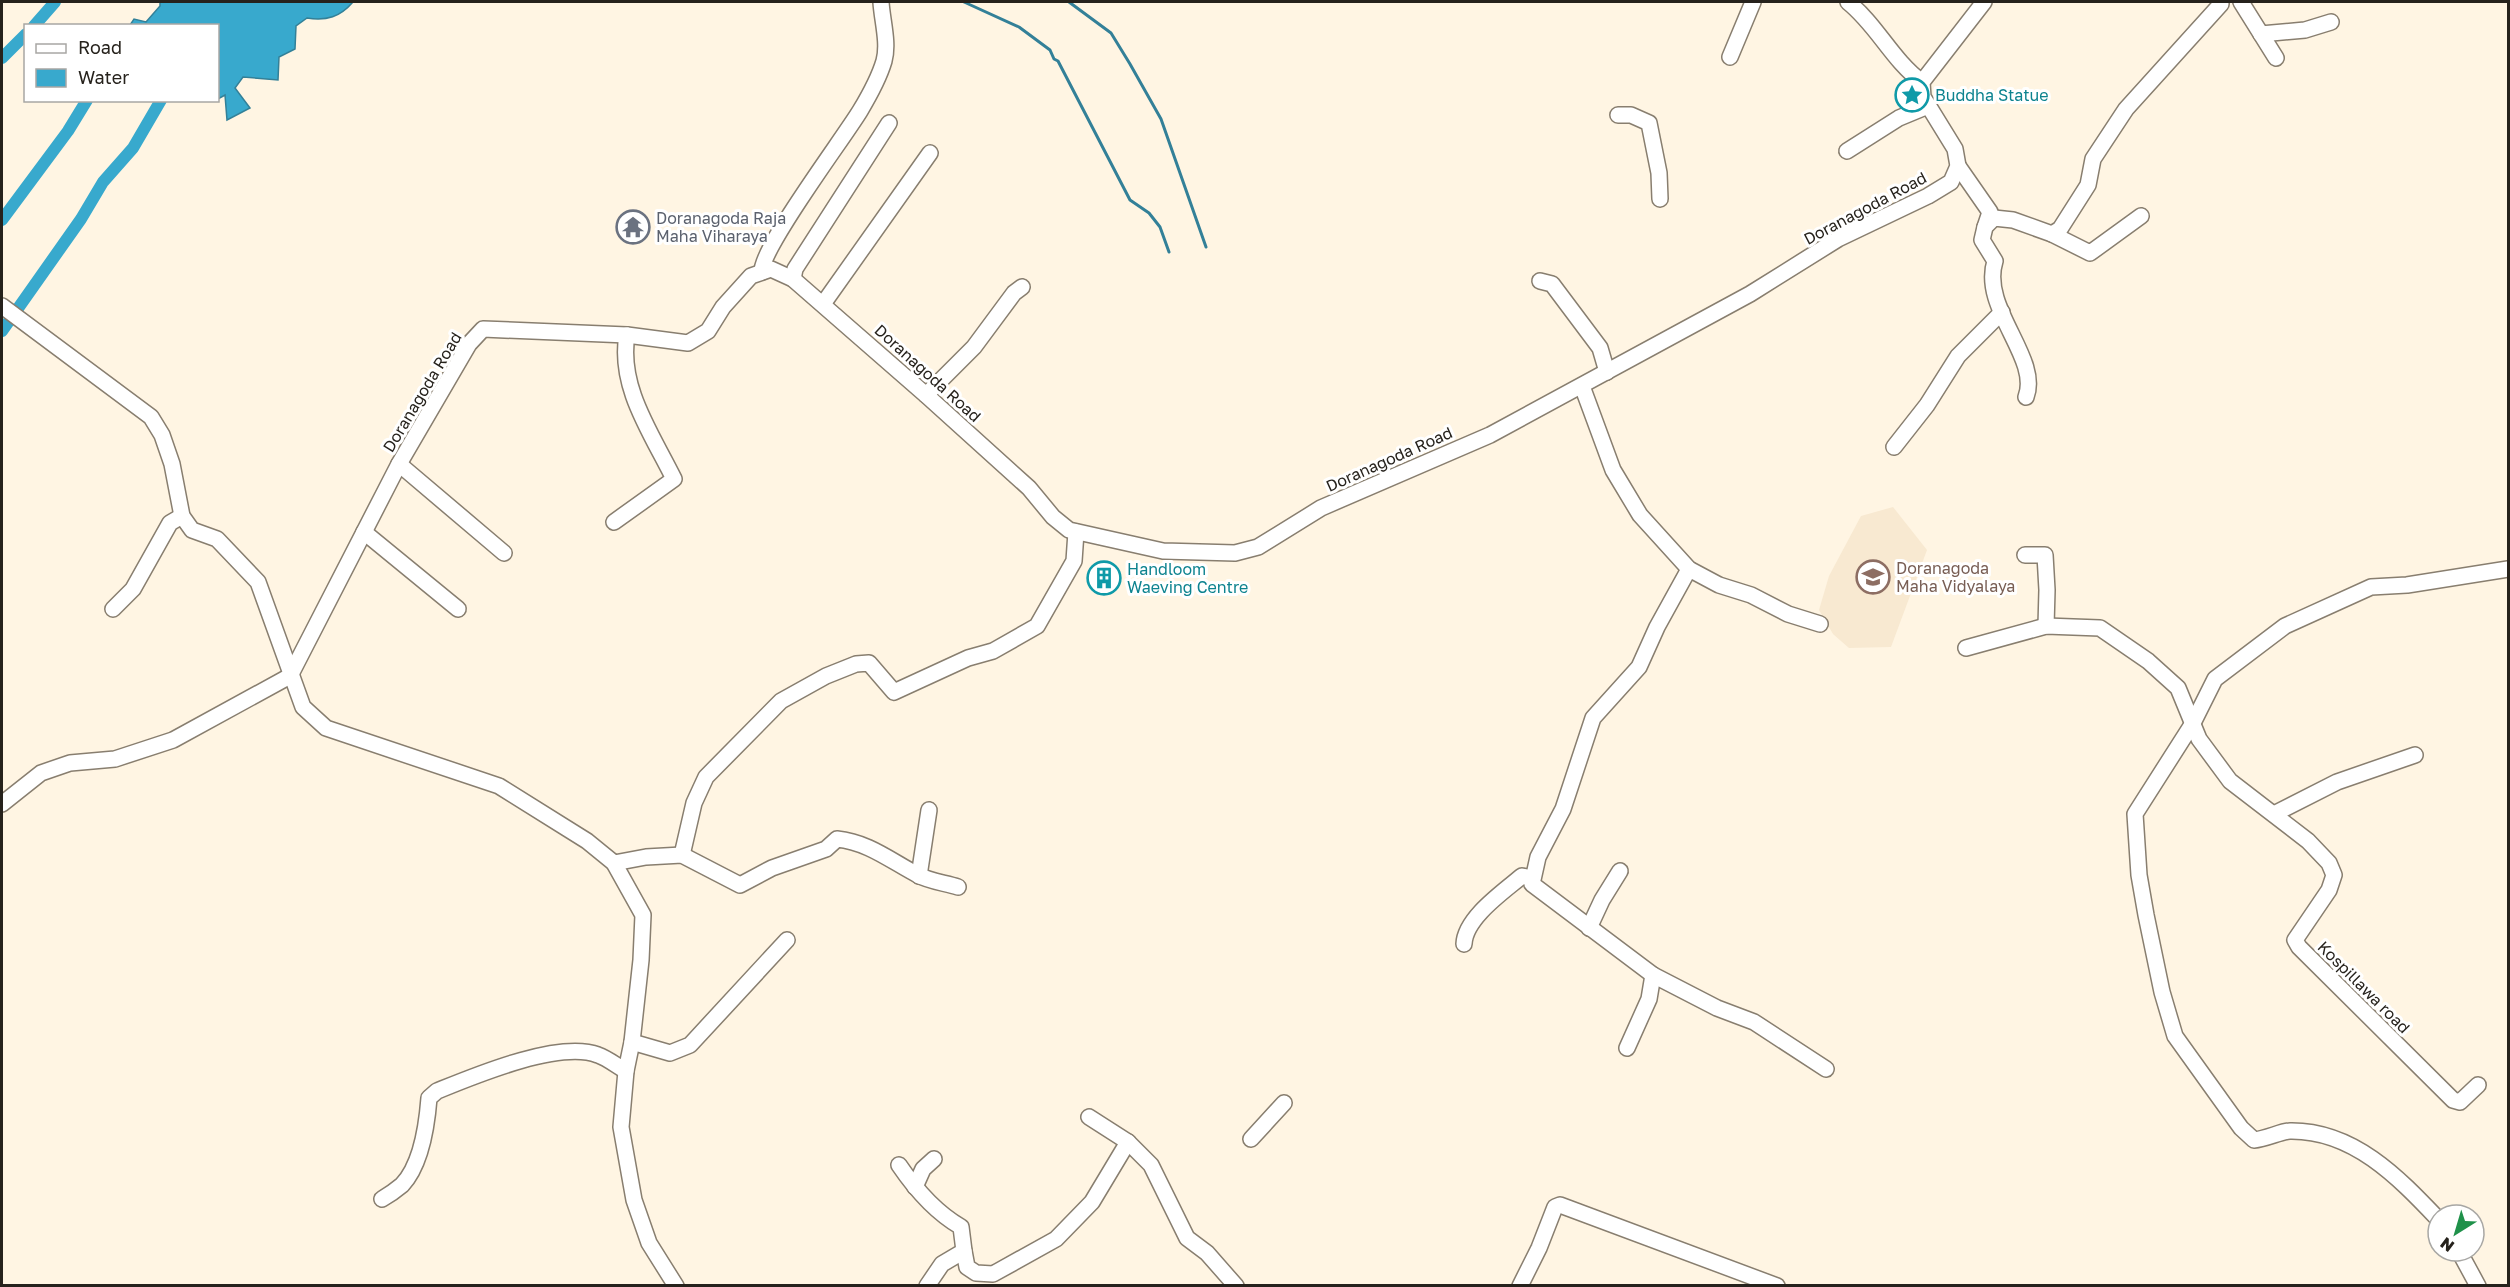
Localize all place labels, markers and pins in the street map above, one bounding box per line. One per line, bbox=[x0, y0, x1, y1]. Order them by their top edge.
place icon: Buddha Statue bbox=[1894, 77, 1930, 113]
place label: Buddha Statue bbox=[1935, 85, 2049, 105]
place label: Doranagoda Raja Maha Viharaya bbox=[656, 208, 786, 246]
temple icon: Doranagoda Raja Maha Viharaya bbox=[615, 209, 651, 245]
place label: Doranagoda Maha Vidyalaya bbox=[1896, 558, 2015, 596]
place label: Handloom Waeving Centre bbox=[1127, 559, 1248, 597]
school or university icon: Doranagoda Maha Vidyalaya bbox=[1855, 559, 1891, 595]
building icon: Handloom Waeving Centre bbox=[1086, 560, 1122, 596]

